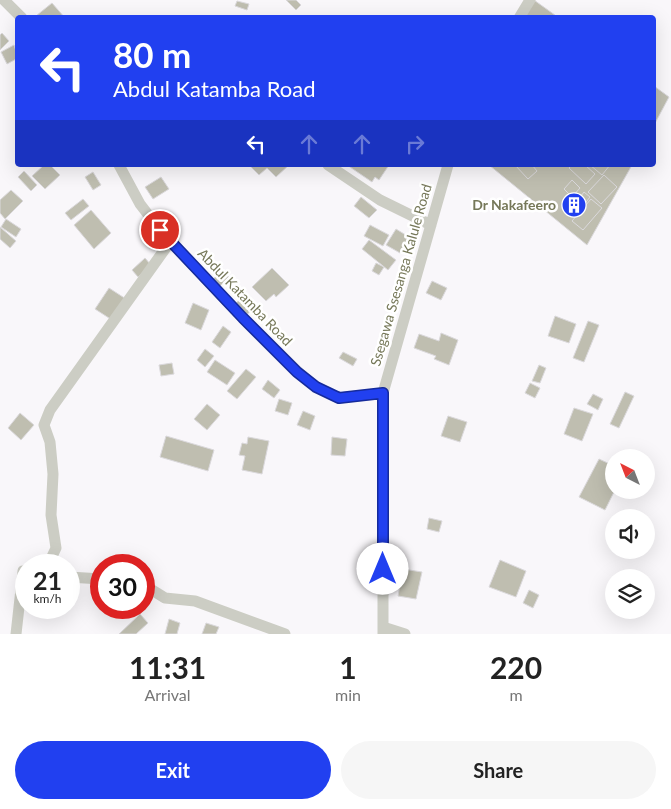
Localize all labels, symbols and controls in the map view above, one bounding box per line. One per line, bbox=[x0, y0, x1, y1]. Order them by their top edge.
text: 80 m bbox=[113, 33, 191, 75]
icon: left bbox=[30, 35, 95, 100]
text: Abdul Katamba Road bbox=[113, 75, 315, 102]
icon: left bbox=[242, 130, 270, 158]
icon: ahead bbox=[295, 130, 323, 158]
icon: ahead bbox=[348, 130, 376, 158]
icon: right bbox=[401, 130, 429, 158]
street label: Ssegawa Ssesanga Kalule Road bbox=[366, 182, 435, 368]
building icon: Dr Nakafeero bbox=[561, 192, 587, 218]
place label: Dr Nakafeero bbox=[472, 196, 556, 213]
pin bbox=[139, 209, 181, 251]
icon: arrive bbox=[146, 216, 174, 244]
street label: Abdul Katamba Road bbox=[194, 244, 296, 349]
north arrow bbox=[605, 449, 655, 499]
map controls bbox=[605, 449, 655, 619]
button: sound bbox=[605, 509, 655, 559]
position arrow bbox=[356, 542, 408, 594]
speed limit sign: 30 bbox=[90, 554, 155, 619]
text: 21 bbox=[33, 565, 62, 595]
button: layers bbox=[605, 569, 655, 619]
text: km/h bbox=[33, 591, 62, 606]
text: 11:31 bbox=[129, 649, 206, 685]
text: 1 bbox=[339, 649, 357, 685]
text: 220 bbox=[490, 649, 542, 685]
text: Arrival bbox=[144, 685, 191, 704]
text: min bbox=[335, 685, 361, 704]
text: m bbox=[509, 685, 523, 704]
button: Exit bbox=[15, 741, 331, 799]
button: Share bbox=[341, 741, 656, 799]

